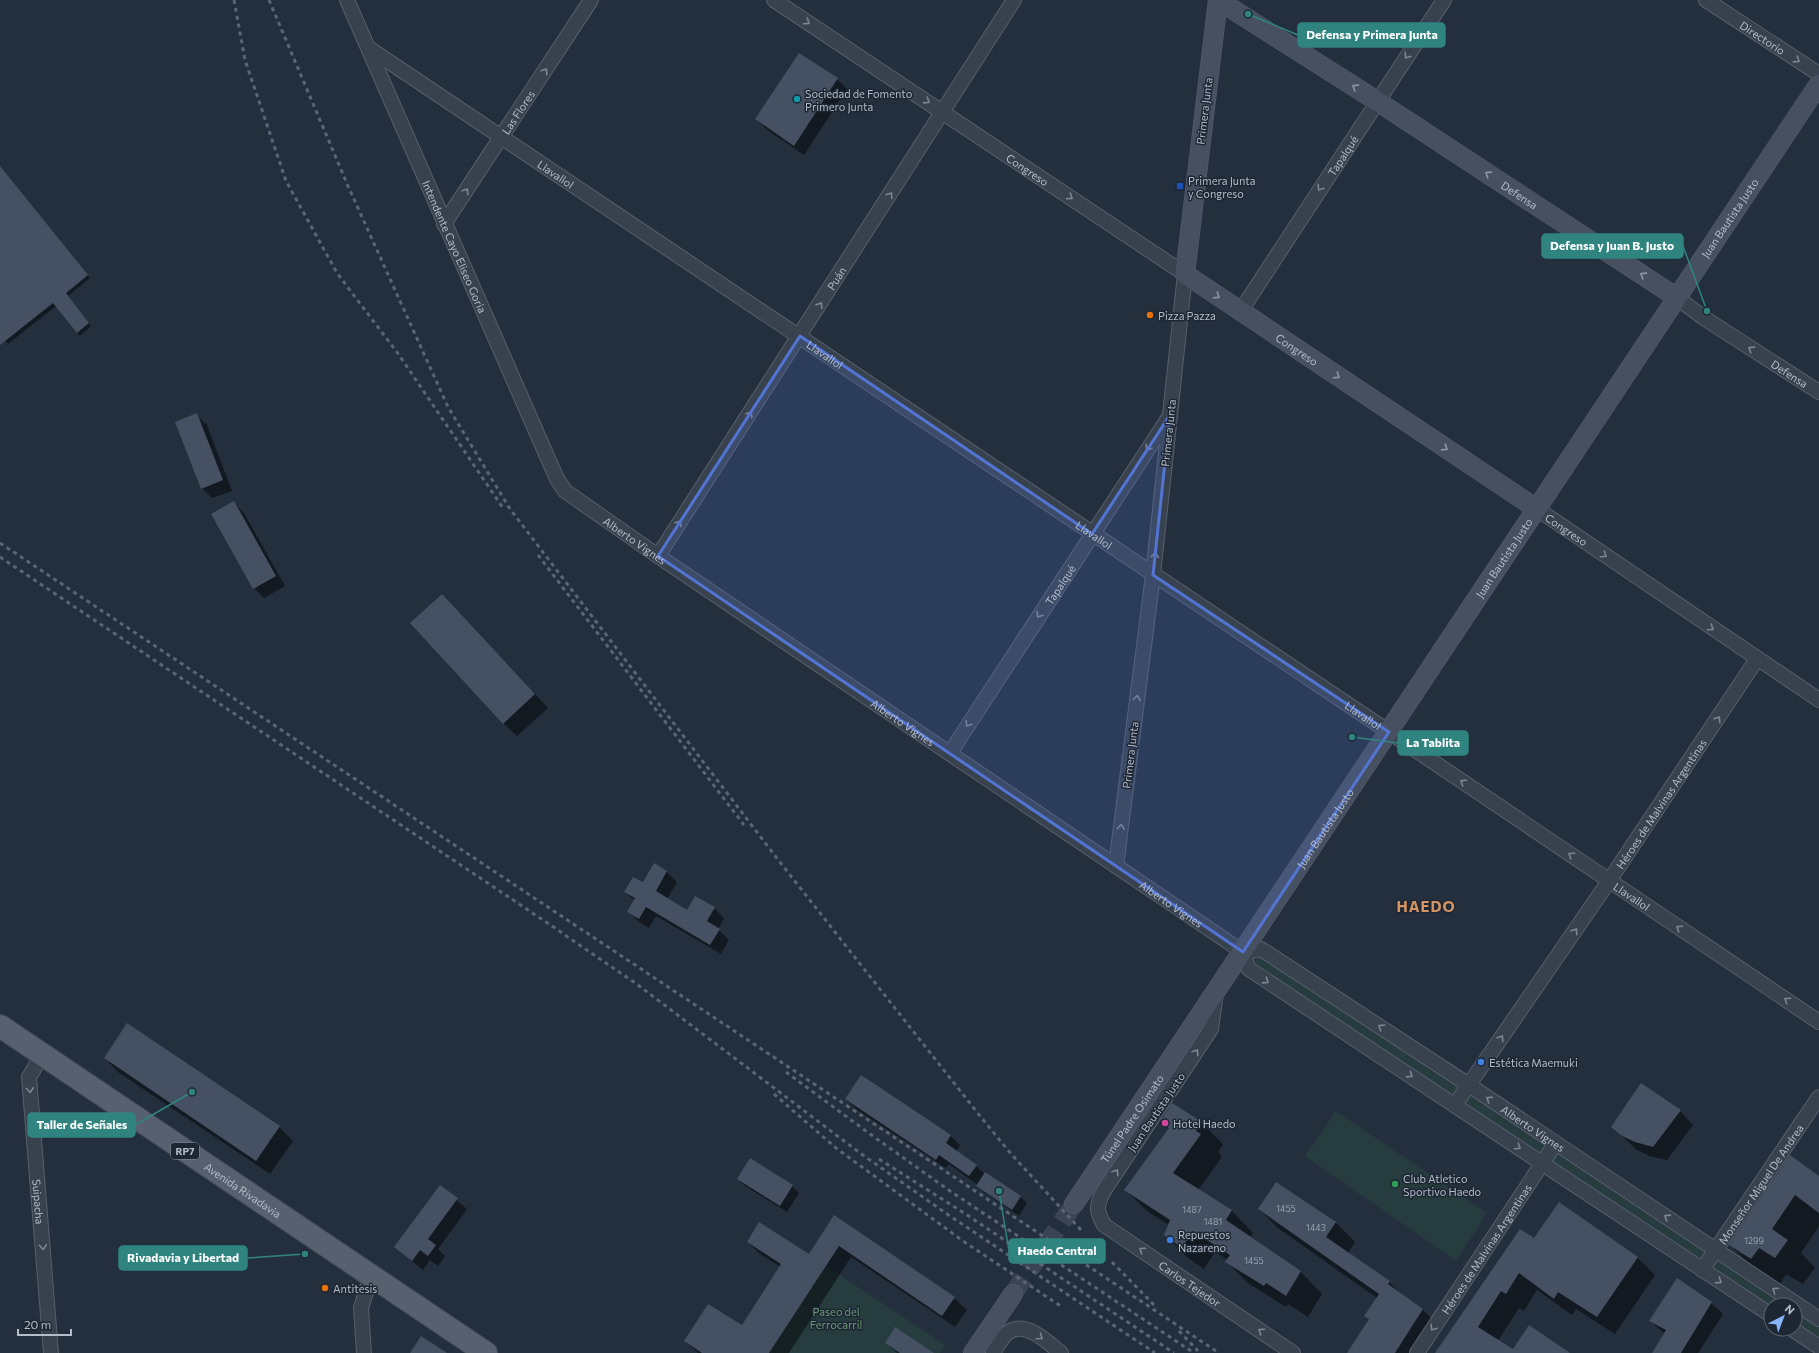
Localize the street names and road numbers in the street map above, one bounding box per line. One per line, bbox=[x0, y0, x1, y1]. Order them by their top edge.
street label: Directorio bbox=[1738, 18, 1788, 57]
street label: Primera Junta bbox=[1193, 77, 1216, 145]
street label: Las Flores bbox=[498, 88, 537, 136]
street label: Tapalqué bbox=[1324, 133, 1360, 178]
street label: Congreso bbox=[1004, 150, 1052, 188]
street label: Llavallol bbox=[535, 157, 577, 191]
street label: Juan Bautista Justo bbox=[1698, 175, 1761, 260]
street label: Intendente Cayo Eliseo Goria bbox=[420, 178, 490, 315]
street label: Defensa bbox=[1499, 178, 1540, 211]
street label: Puán bbox=[824, 264, 848, 292]
street label: Congreso bbox=[1274, 330, 1321, 368]
street label: Llavallol bbox=[805, 337, 846, 371]
street label: Defensa bbox=[1769, 357, 1810, 390]
street label: Primera Junta bbox=[1158, 399, 1179, 467]
street label: Congreso bbox=[1543, 510, 1591, 548]
street label: Alberto Vignes bbox=[601, 514, 669, 566]
street label: Juan Bautista Justo bbox=[1472, 515, 1534, 600]
street label: Llavallol bbox=[1074, 518, 1115, 551]
street label: Tapalqué bbox=[1042, 562, 1078, 607]
street label: Alberto Vignes bbox=[869, 696, 937, 748]
street label: Llavallol bbox=[1343, 698, 1384, 732]
street label: Primera Junta bbox=[1119, 721, 1142, 789]
street label: Héroes de Malvinas Argentinas bbox=[1613, 736, 1709, 871]
street label: Juan Bautista Justo bbox=[1294, 785, 1356, 871]
street label: Alberto Vignes bbox=[1137, 878, 1206, 930]
street label: Llavallol bbox=[1612, 879, 1653, 913]
street label: Juan Bautista Justo bbox=[1125, 1070, 1188, 1155]
street label: Túnel Padre Osimato bbox=[1097, 1071, 1166, 1165]
street label: Alberto Vignes bbox=[1499, 1102, 1567, 1154]
street label: Monseñor Miguel De Andrea bbox=[1715, 1121, 1805, 1246]
road number: RP7 bbox=[171, 1143, 199, 1159]
street label: Avenida Rivadavia bbox=[202, 1159, 284, 1220]
street label: Suipacha bbox=[31, 1179, 47, 1225]
street label: Héroes de Malvinas Argentinas bbox=[1438, 1181, 1534, 1316]
street label: Carlos Tejedor bbox=[1157, 1258, 1224, 1309]

